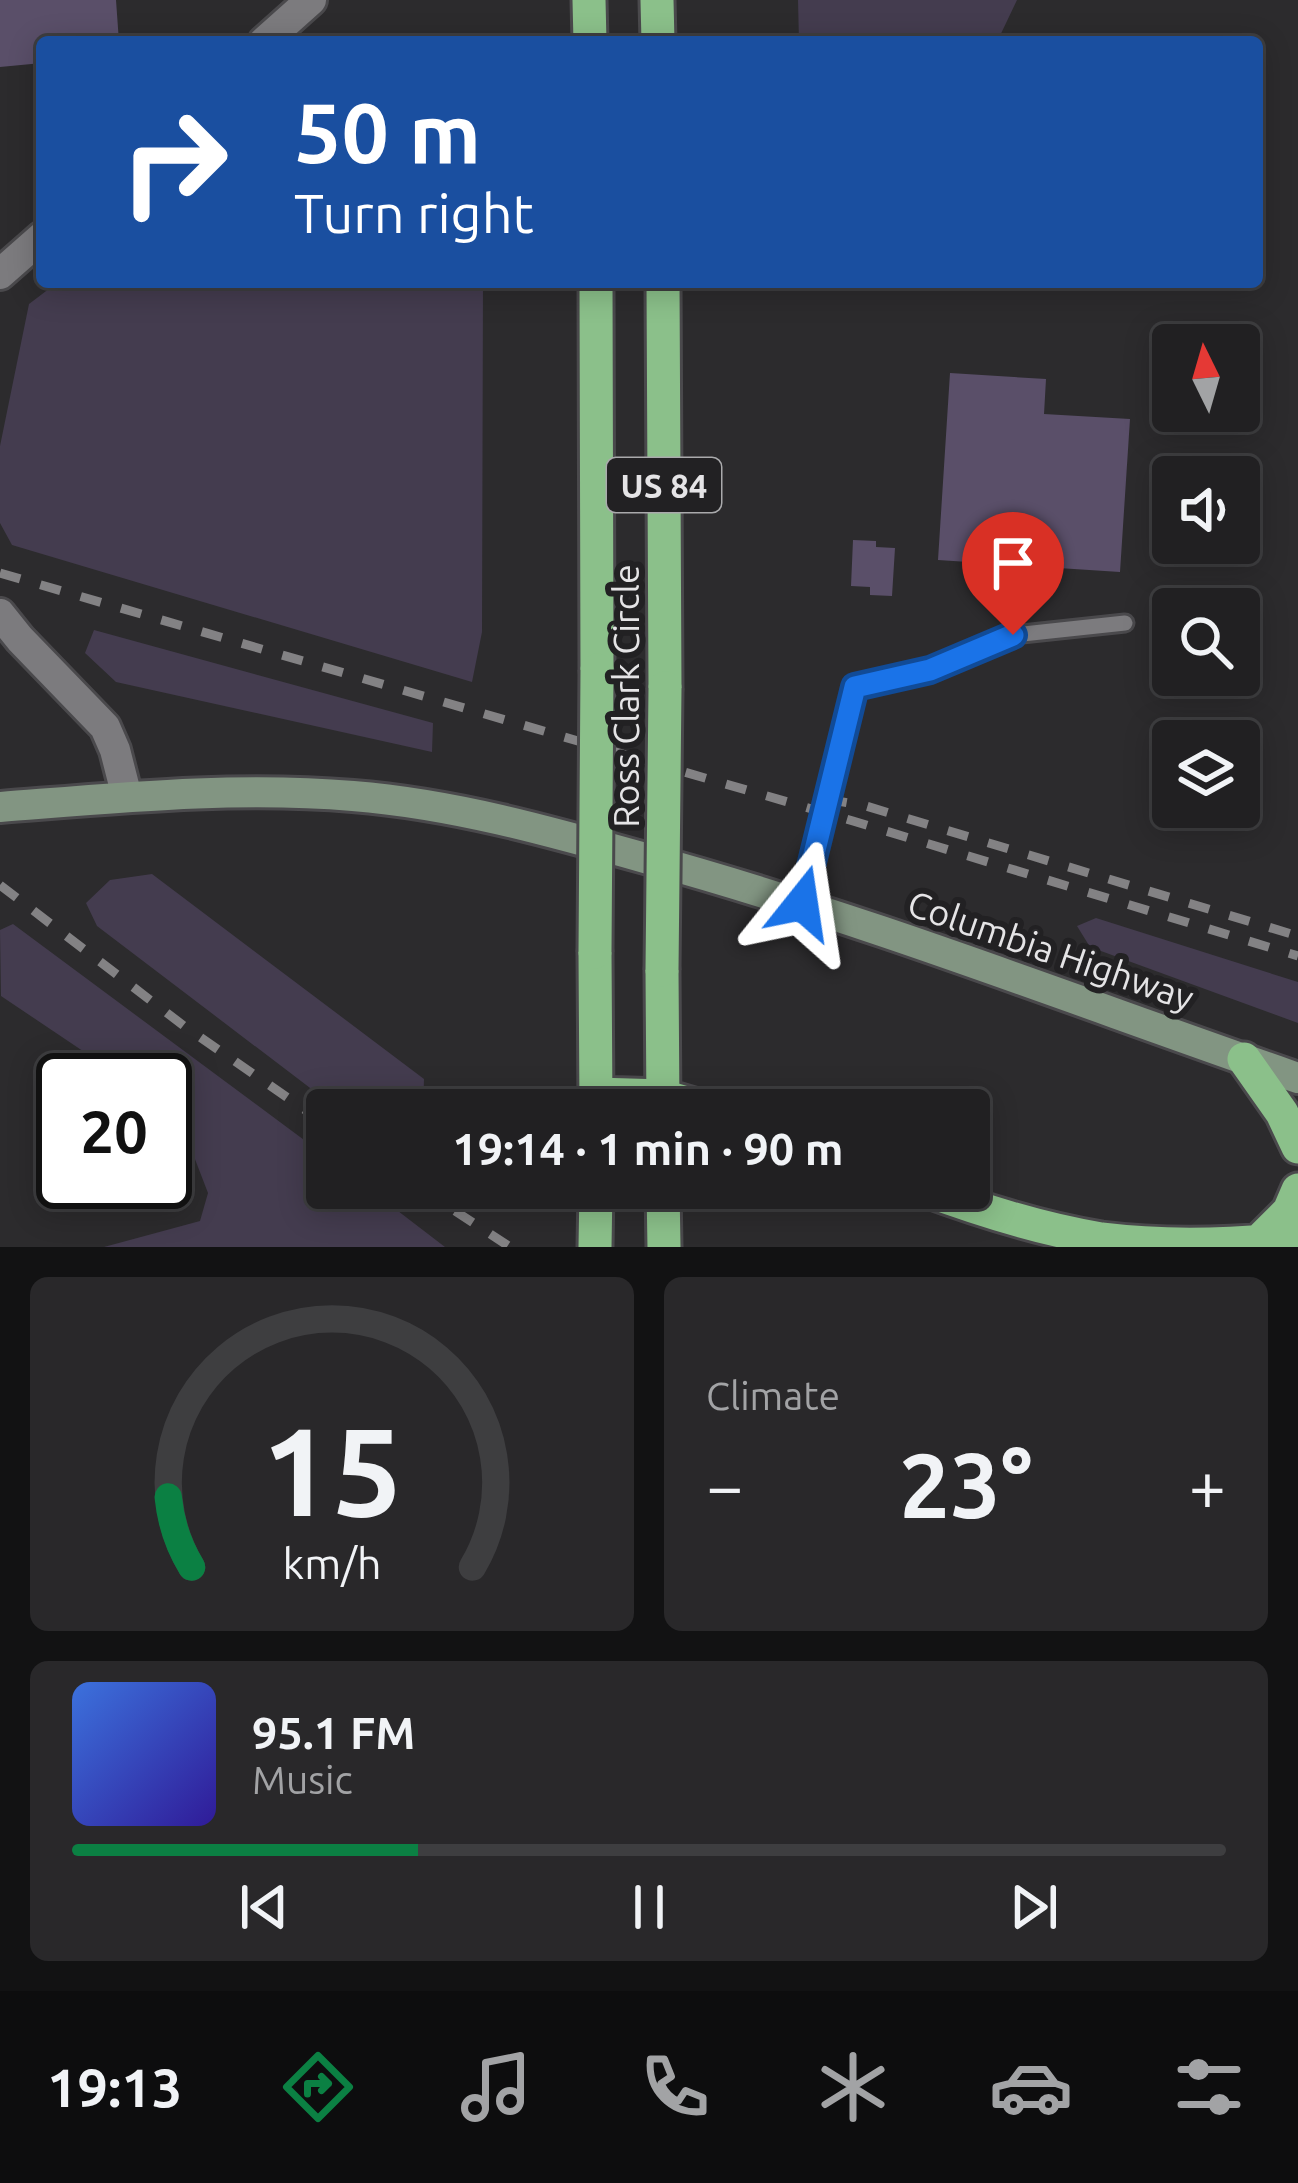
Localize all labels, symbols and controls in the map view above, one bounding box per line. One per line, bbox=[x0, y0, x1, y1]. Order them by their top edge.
icon: right bbox=[96, 84, 252, 240]
text: 50 m bbox=[294, 85, 481, 179]
text: Turn right bbox=[294, 183, 534, 243]
north arrow bbox=[1152, 324, 1260, 432]
map controls bbox=[1152, 324, 1260, 828]
button: sound bbox=[1152, 456, 1260, 564]
road number: US 84 bbox=[607, 458, 721, 512]
pin bbox=[962, 512, 1064, 635]
icon: arrive bbox=[980, 530, 1046, 596]
street label: Ross Clark Circle bbox=[605, 564, 646, 828]
button: search bbox=[1152, 588, 1260, 696]
button: layers bbox=[1152, 720, 1260, 828]
position arrow bbox=[739, 840, 865, 966]
street label: Columbia Highway bbox=[903, 882, 1199, 1018]
speed limit sign: 20 bbox=[36, 1053, 192, 1209]
text: 19:14 · 1 min · 90 m bbox=[452, 1123, 844, 1174]
text: Climate bbox=[706, 1374, 840, 1417]
text: 15 bbox=[262, 1400, 402, 1540]
text: 23° bbox=[899, 1434, 1033, 1535]
text: − bbox=[706, 1448, 743, 1522]
text: + bbox=[1189, 1448, 1226, 1522]
text: km/h bbox=[282, 1539, 382, 1587]
text: 95.1 FM bbox=[252, 1707, 415, 1758]
text: Music bbox=[252, 1758, 353, 1801]
icon: previous bbox=[231, 1874, 297, 1940]
icon: pause bbox=[616, 1874, 682, 1940]
icon: next bbox=[1001, 1874, 1067, 1940]
icon: directions bbox=[276, 2045, 360, 2129]
icon: music bbox=[454, 2045, 538, 2129]
icon: phone bbox=[633, 2045, 717, 2129]
icon: climate bbox=[811, 2045, 895, 2129]
icon: car bbox=[989, 2045, 1073, 2129]
icon: filters bbox=[1167, 2045, 1251, 2129]
text: 19:13 bbox=[47, 2057, 182, 2117]

